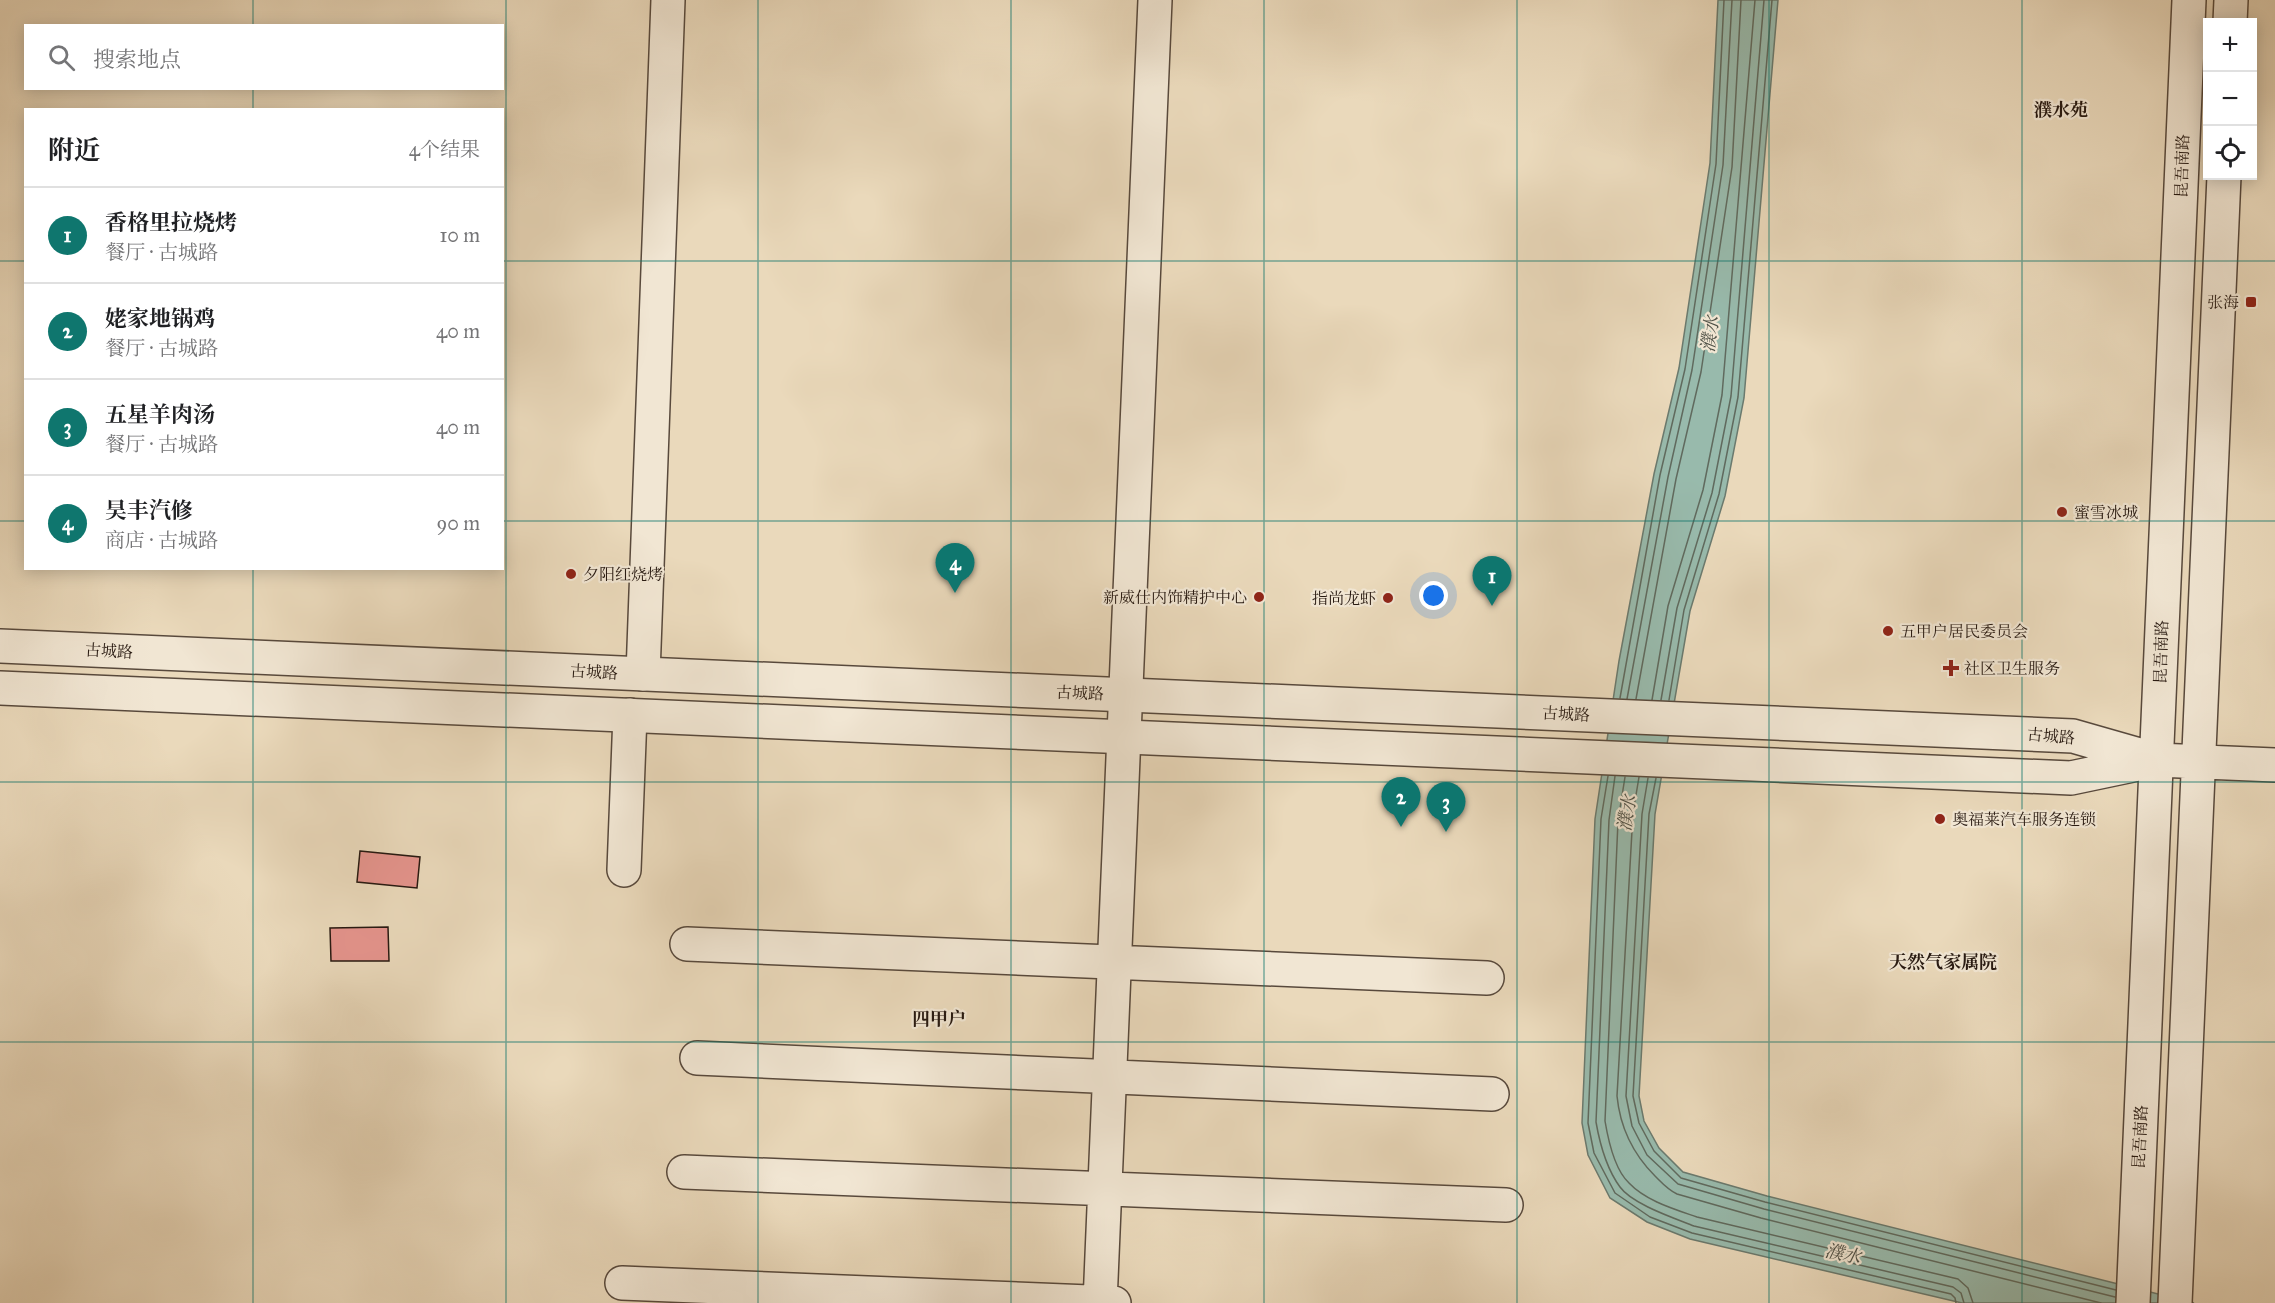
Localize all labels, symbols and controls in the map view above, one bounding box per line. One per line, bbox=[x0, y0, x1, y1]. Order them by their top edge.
map controls bbox=[2203, 18, 2257, 180]
button: + bbox=[2203, 18, 2257, 72]
search box bbox=[24, 24, 504, 90]
icon: search bbox=[45, 41, 78, 74]
text: 搜索地点 bbox=[93, 46, 181, 73]
button: − bbox=[2203, 72, 2257, 126]
district label: 濮水苑 bbox=[2034, 99, 2088, 121]
button: locate bbox=[2203, 126, 2257, 180]
text: 附近 bbox=[48, 134, 100, 166]
street label: 昆吾南路 bbox=[2171, 134, 2193, 198]
text: 4个结果 bbox=[409, 137, 480, 161]
text: 香格里拉烧烤 bbox=[105, 209, 237, 236]
text: 1 bbox=[64, 223, 71, 247]
text: 10 m bbox=[439, 223, 480, 247]
text: 餐厅 · 古城路 bbox=[105, 240, 218, 264]
place label: 张海 bbox=[2207, 293, 2239, 312]
marker: 张海 bbox=[2244, 295, 2258, 309]
text: 姥家地锅鸡 bbox=[105, 305, 215, 332]
water label: 濮水 bbox=[1697, 313, 1724, 353]
text: 2 bbox=[63, 319, 72, 343]
text: 40 m bbox=[436, 319, 480, 343]
text: 餐厅 · 古城路 bbox=[105, 336, 218, 360]
text: 五星羊肉汤 bbox=[105, 401, 215, 428]
text: 3 bbox=[64, 415, 72, 439]
text: 40 m bbox=[436, 415, 480, 439]
text: 餐厅 · 古城路 bbox=[105, 432, 218, 456]
text: 昊丰汽修 bbox=[105, 497, 193, 524]
place label: 蜜雪冰城 bbox=[2074, 503, 2138, 522]
marker: 蜜雪冰城 bbox=[2055, 505, 2069, 519]
text: 4 bbox=[62, 511, 73, 535]
text: 90 m bbox=[437, 511, 480, 535]
text: 商店 · 古城路 bbox=[105, 528, 218, 552]
pin: 4 bbox=[936, 544, 974, 593]
pin: 1 bbox=[1472, 556, 1512, 606]
place label: 夕阳红烧烤 bbox=[583, 565, 663, 584]
marker: 夕阳红烧烤 bbox=[564, 567, 578, 581]
your location bbox=[1419, 581, 1448, 610]
place label: 新威仕内饰精护中心 bbox=[1103, 588, 1247, 607]
place label: 指尚龙虾 bbox=[1312, 589, 1376, 608]
marker: 新威仕内饰精护中心 bbox=[1252, 590, 1266, 604]
marker: 指尚龙虾 bbox=[1381, 591, 1395, 605]
street label: 昆吾南路 bbox=[2150, 620, 2172, 684]
place label: 五甲户居民委员会 bbox=[1900, 622, 2028, 641]
marker: 五甲户居民委员会 bbox=[1881, 624, 1895, 638]
street label: 古城路 bbox=[85, 640, 133, 662]
marker: 社区卫生服务 bbox=[1942, 659, 1960, 677]
place label: 社区卫生服务 bbox=[1964, 659, 2060, 678]
street label: 古城路 bbox=[570, 661, 618, 683]
street label: 古城路 bbox=[1056, 683, 1104, 703]
street label: 古城路 bbox=[1542, 703, 1590, 725]
street label: 古城路 bbox=[2026, 724, 2076, 748]
pin: 2 bbox=[1382, 778, 1420, 827]
pin: 3 bbox=[1426, 782, 1466, 832]
water label: 濮水 bbox=[1613, 792, 1641, 832]
place label: 奥福莱汽车服务连锁 bbox=[1952, 810, 2096, 829]
marker: 奥福莱汽车服务连锁 bbox=[1933, 812, 1947, 826]
district label: 天然气家属院 bbox=[1889, 951, 1997, 973]
district label: 四甲户 bbox=[912, 1008, 966, 1030]
street label: 昆吾南路 bbox=[2129, 1105, 2151, 1169]
water label: 濮水 bbox=[1823, 1239, 1865, 1269]

